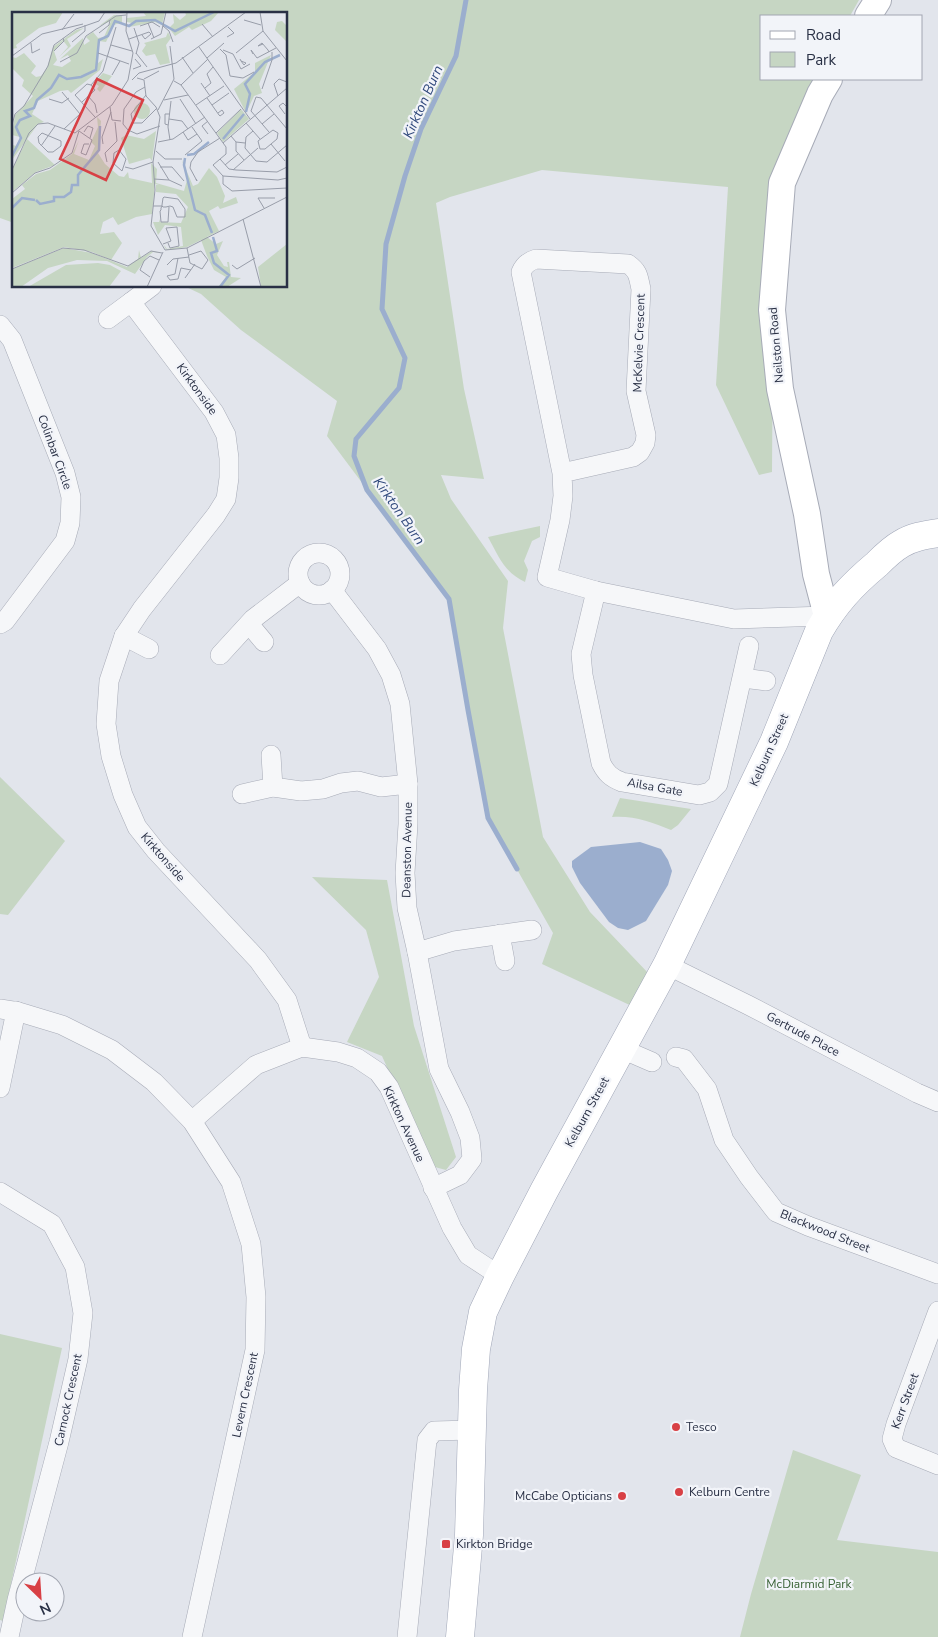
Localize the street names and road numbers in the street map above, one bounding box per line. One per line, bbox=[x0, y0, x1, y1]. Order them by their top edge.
street label: McKelvie Crescent bbox=[629, 293, 649, 393]
street label: Neilston Road bbox=[765, 307, 787, 383]
street label: Kirktonside bbox=[173, 360, 221, 418]
street label: Colinbar Circle bbox=[34, 412, 76, 492]
street label: Kelburn Street bbox=[746, 710, 792, 789]
street label: Ailsa Gate bbox=[626, 774, 684, 800]
street label: Deanston Avenue bbox=[398, 802, 416, 898]
street label: Kirktonside bbox=[137, 829, 189, 885]
street label: Gertrude Place bbox=[764, 1008, 842, 1060]
street label: Kelburn Street bbox=[561, 1073, 613, 1150]
street label: Kirkton Avenue bbox=[379, 1083, 429, 1165]
street label: Blackwood Street bbox=[778, 1206, 873, 1257]
street label: Levern Crescent bbox=[228, 1350, 262, 1439]
street label: Carnock Crescent bbox=[50, 1352, 86, 1448]
street label: Kerr Street bbox=[888, 1370, 923, 1431]

